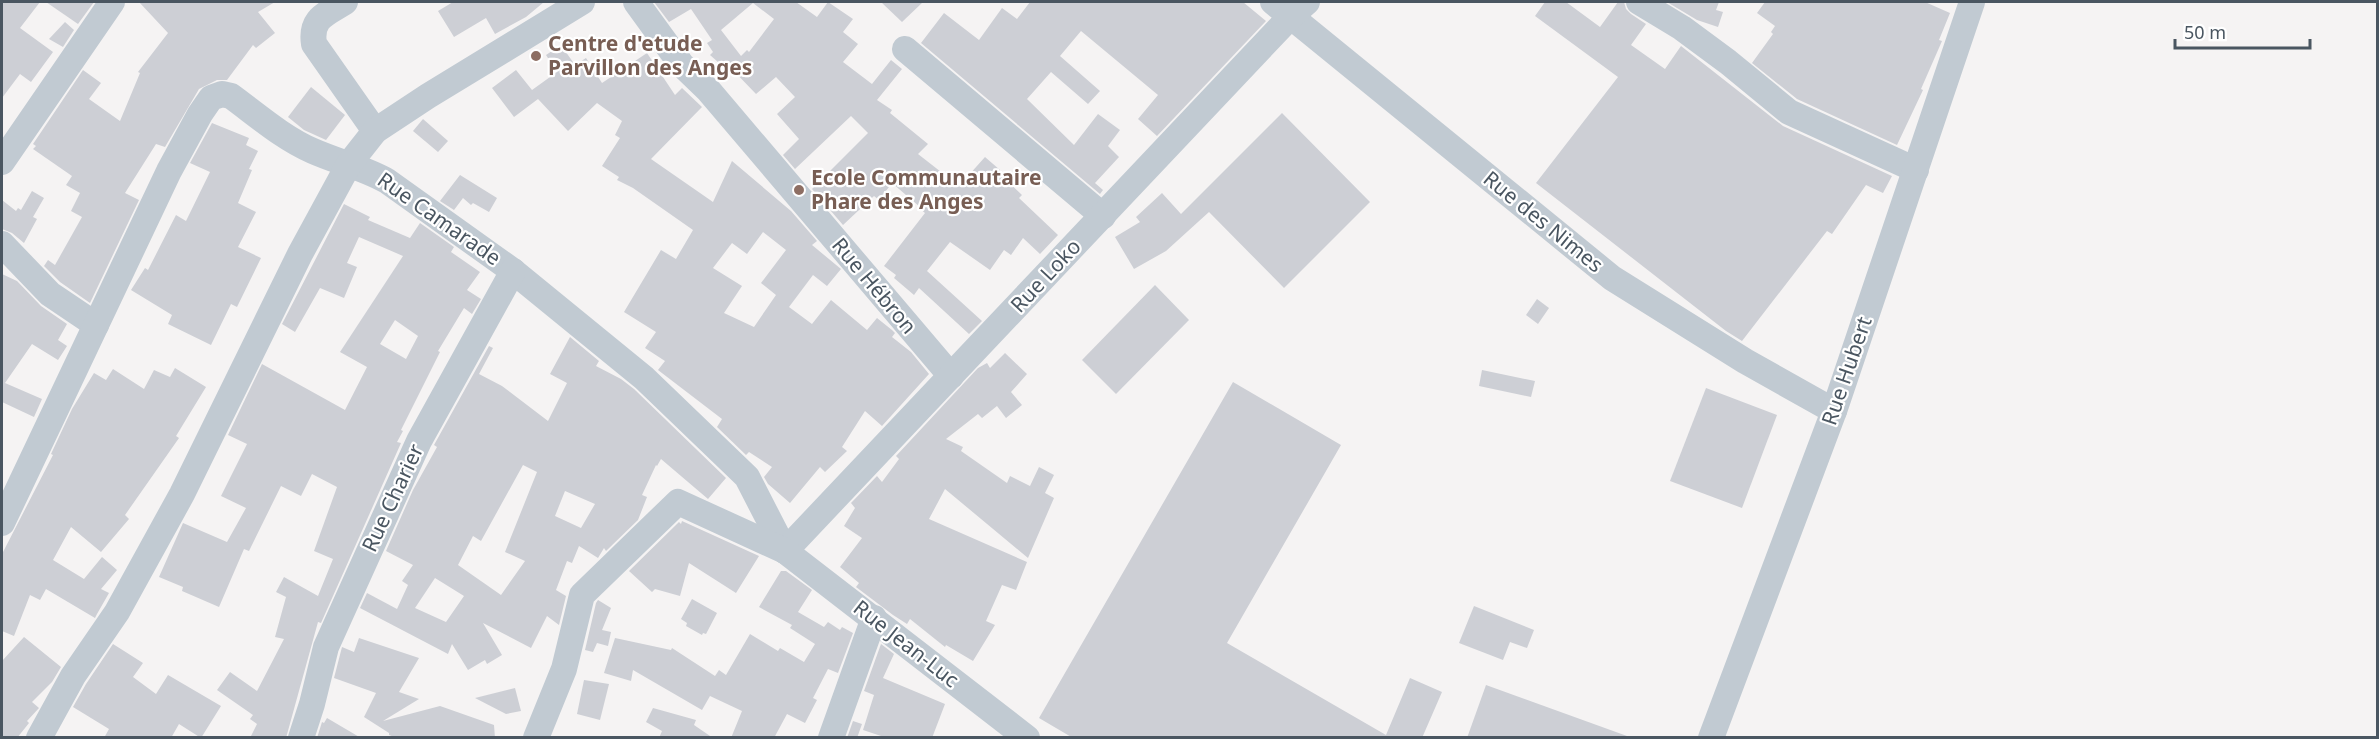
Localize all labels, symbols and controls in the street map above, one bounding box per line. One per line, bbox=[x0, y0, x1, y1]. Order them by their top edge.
scale bar bbox=[2175, 12, 2310, 50]
text: 50 m bbox=[2184, 20, 2226, 44]
place label: Centre d'etude Parvillon des Anges bbox=[548, 29, 752, 81]
marker: Centre d'etude Parvillon des Anges bbox=[529, 49, 543, 63]
place label: Ecole Communautaire Phare des Anges bbox=[811, 163, 1042, 215]
street label: Rue des Nimes bbox=[1478, 164, 1609, 278]
street label: Rue Camarade bbox=[372, 165, 507, 271]
marker: Ecole Communautaire Phare des Anges bbox=[792, 183, 806, 197]
street label: Rue Hébron bbox=[826, 231, 923, 339]
street label: Rue Loko bbox=[1004, 232, 1087, 318]
street label: Rue Hubert bbox=[1814, 312, 1878, 429]
street label: Rue Charier bbox=[355, 439, 429, 556]
street label: Rue Jean-Luc bbox=[848, 593, 965, 693]

